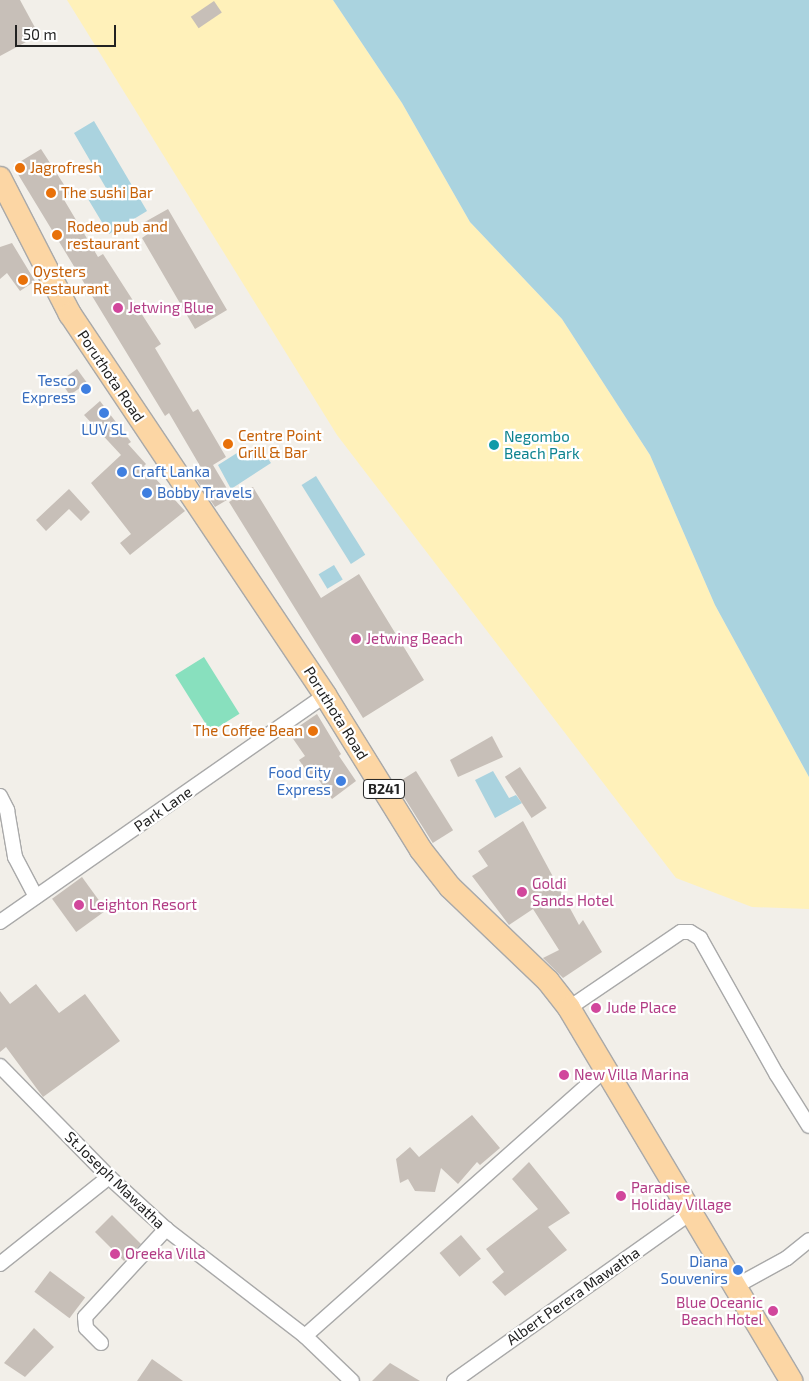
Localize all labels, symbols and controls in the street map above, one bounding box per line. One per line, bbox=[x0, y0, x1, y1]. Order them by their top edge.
scale bar bbox=[18, 15, 119, 47]
text: 50 m bbox=[23, 25, 57, 43]
place label: Jagrofresh bbox=[30, 159, 102, 177]
marker: Jagrofresh bbox=[14, 162, 26, 174]
place label: The sushi Bar bbox=[61, 184, 153, 202]
marker: The sushi Bar bbox=[45, 187, 57, 199]
place label: Rodeo pub and restaurant bbox=[67, 217, 168, 252]
marker: Rodeo pub and restaurant bbox=[51, 229, 63, 241]
place label: Oysters Restaurant bbox=[33, 262, 109, 297]
marker: Oysters Restaurant bbox=[17, 274, 29, 286]
place label: Jetwing Blue bbox=[128, 299, 214, 317]
marker: Jetwing Blue bbox=[112, 302, 124, 314]
street label: Poruthota Road bbox=[74, 327, 148, 425]
place label: Tesco Express bbox=[22, 371, 76, 406]
marker: Tesco Express bbox=[80, 383, 92, 395]
marker: LUV SL bbox=[98, 407, 110, 419]
place label: LUV SL bbox=[81, 421, 127, 439]
place label: Centre Point Grill & Bar bbox=[238, 426, 322, 461]
place label: Negombo Beach Park bbox=[504, 427, 580, 462]
marker: Centre Point Grill & Bar bbox=[222, 438, 234, 450]
marker: Negombo Beach Park bbox=[488, 439, 500, 451]
place label: Craft Lanka bbox=[132, 463, 210, 481]
marker: Craft Lanka bbox=[116, 466, 128, 478]
place label: Bobby Travels bbox=[157, 484, 253, 502]
marker: Bobby Travels bbox=[141, 487, 153, 499]
place label: Jetwing Beach bbox=[366, 630, 463, 648]
marker: Jetwing Beach bbox=[350, 633, 362, 645]
street label: Poruthota Road bbox=[300, 663, 372, 763]
place label: The Coffee Bean bbox=[193, 722, 303, 740]
marker: The Coffee Bean bbox=[307, 725, 319, 737]
place label: Food City Express bbox=[268, 763, 331, 798]
marker: Food City Express bbox=[335, 775, 347, 787]
road number: B241 bbox=[363, 778, 405, 801]
street label: Park Lane bbox=[131, 782, 195, 836]
place label: Goldi Sands Hotel bbox=[532, 874, 614, 909]
marker: Goldi Sands Hotel bbox=[516, 886, 528, 898]
place label: Leighton Resort bbox=[89, 896, 197, 914]
marker: Leighton Resort bbox=[73, 899, 85, 911]
place label: Jude Place bbox=[606, 999, 676, 1017]
marker: Jude Place bbox=[590, 1002, 602, 1014]
place label: New Villa Marina bbox=[574, 1066, 690, 1084]
marker: New Villa Marina bbox=[558, 1069, 570, 1081]
street label: St.Joseph Mawatha bbox=[61, 1128, 169, 1232]
place label: Paradise Holiday Village bbox=[631, 1178, 732, 1213]
marker: Paradise Holiday Village bbox=[615, 1190, 627, 1202]
street label: Albert Perera Mawatha bbox=[503, 1243, 643, 1349]
place label: Oreeka Villa bbox=[125, 1245, 206, 1263]
marker: Oreeka Villa bbox=[109, 1248, 121, 1260]
place label: Diana Souvenirs bbox=[661, 1252, 728, 1287]
marker: Diana Souvenirs bbox=[732, 1264, 744, 1276]
place label: Blue Oceanic Beach Hotel bbox=[676, 1293, 763, 1328]
marker: Blue Oceanic Beach Hotel bbox=[767, 1305, 779, 1317]

